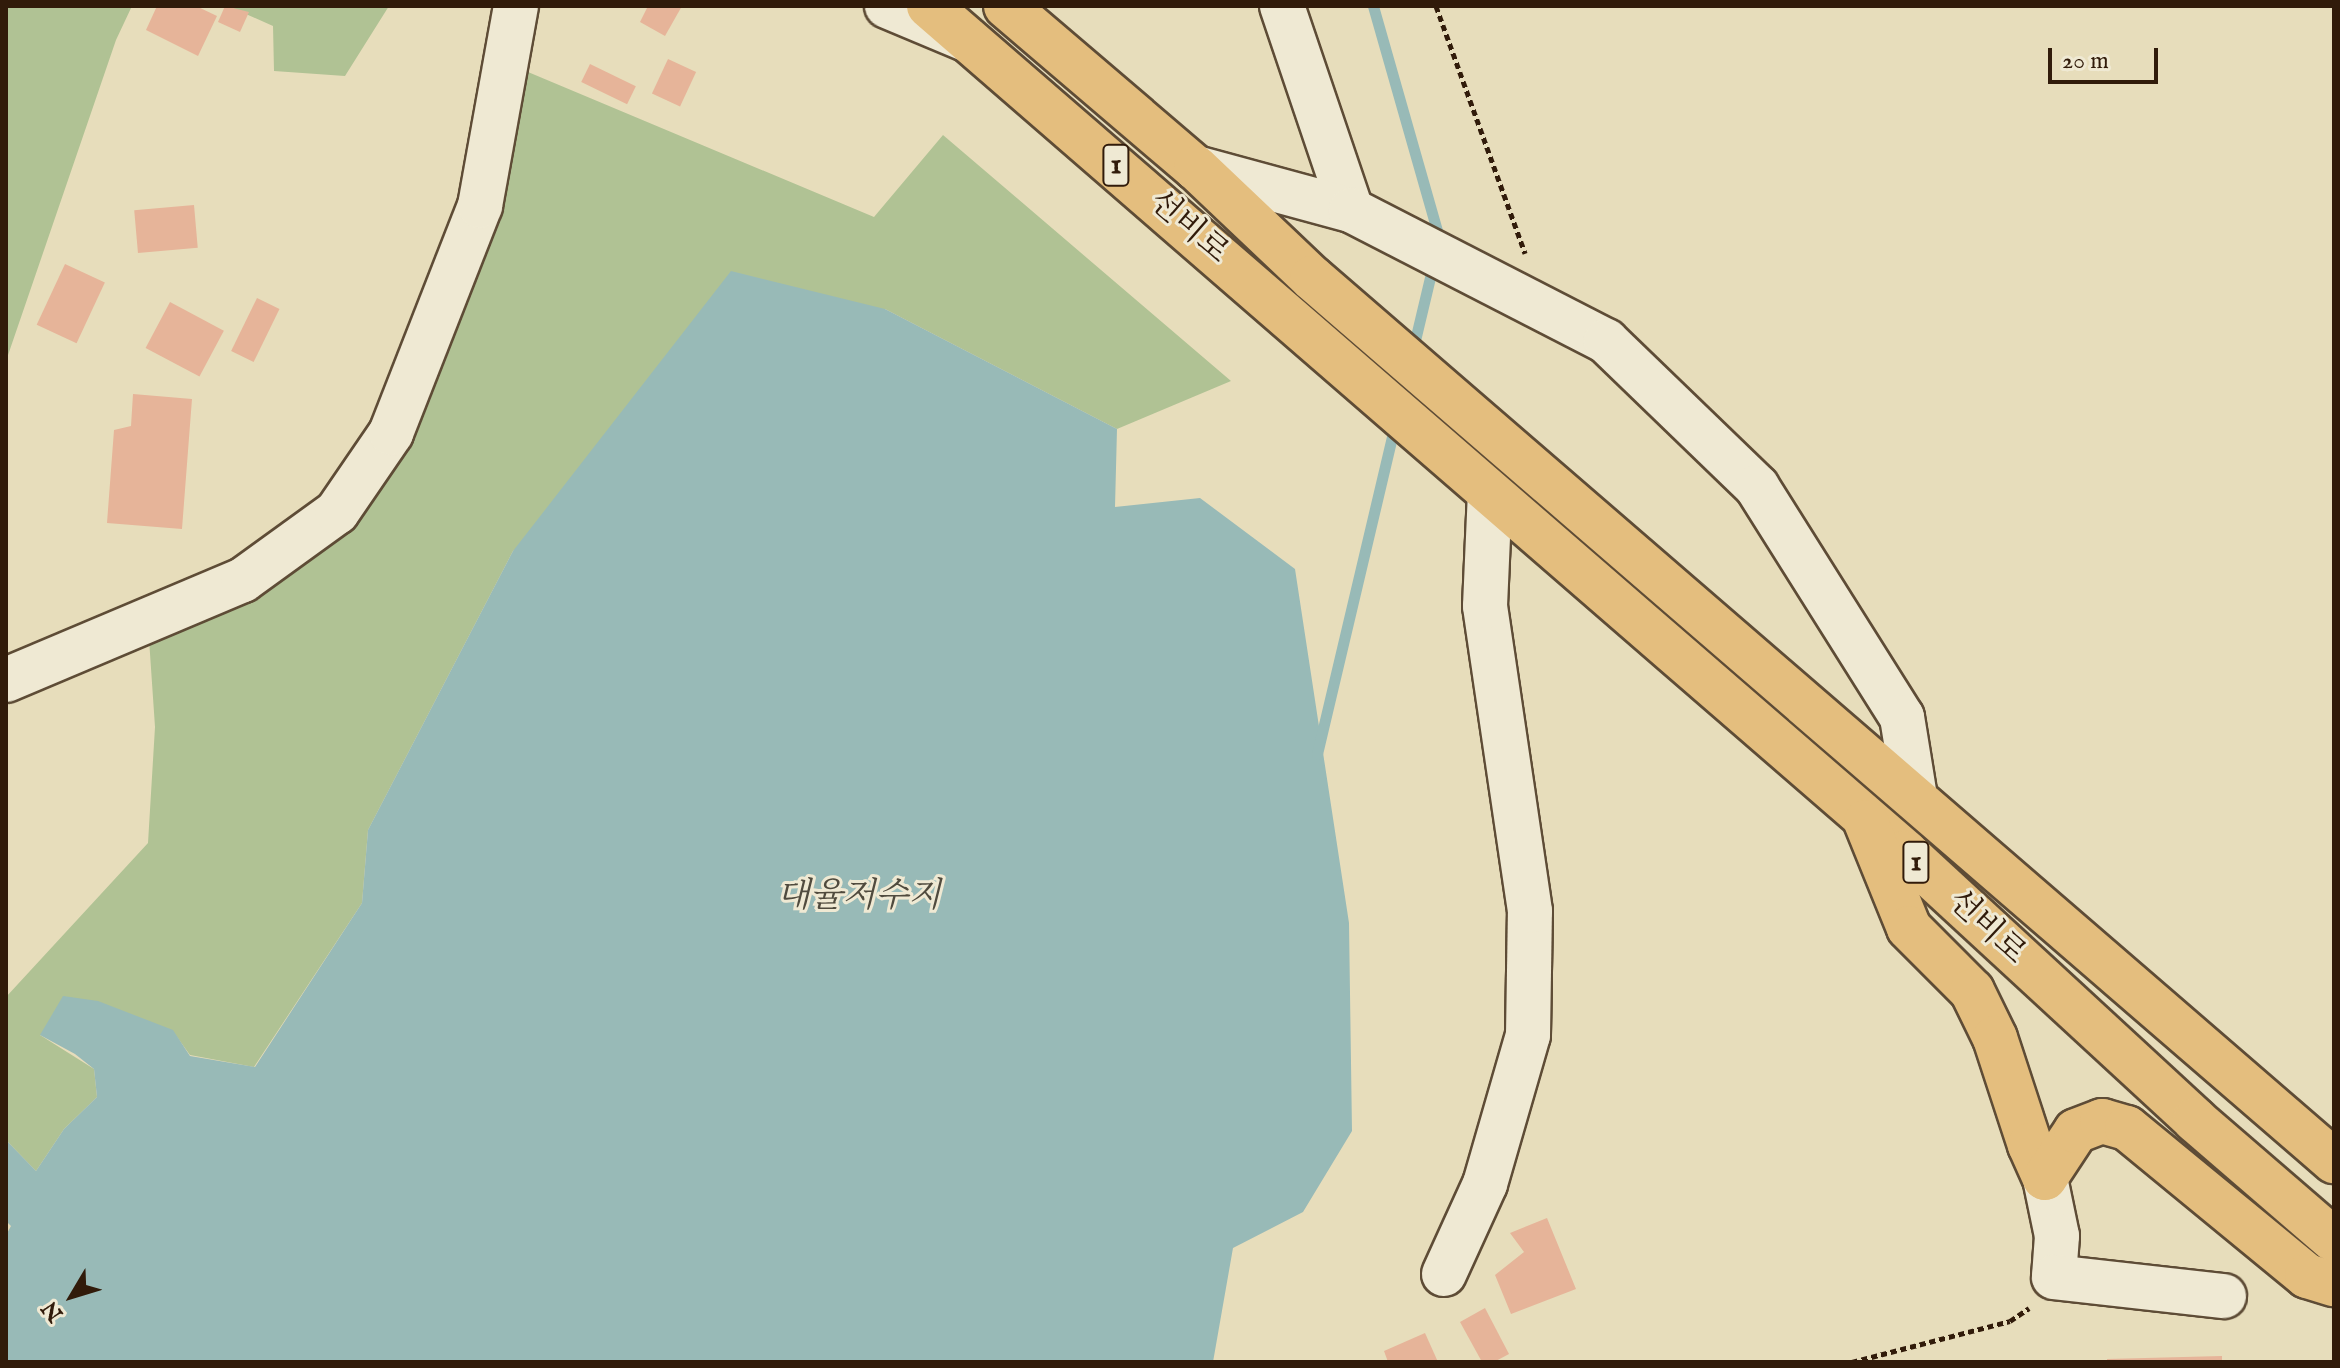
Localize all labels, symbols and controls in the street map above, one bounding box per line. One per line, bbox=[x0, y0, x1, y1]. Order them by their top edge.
scale bar bbox=[2052, 32, 2162, 82]
text: 20 m bbox=[2062, 46, 2109, 77]
road number: 1 bbox=[1102, 139, 1130, 191]
street label: 선비로 bbox=[1140, 183, 1236, 273]
road number: 1 bbox=[1902, 836, 1930, 888]
water label: 대율저수지 bbox=[777, 877, 941, 917]
street label: 선비로 bbox=[1939, 882, 2033, 974]
north arrow bbox=[32, 1256, 112, 1336]
text: N bbox=[36, 1295, 70, 1327]

